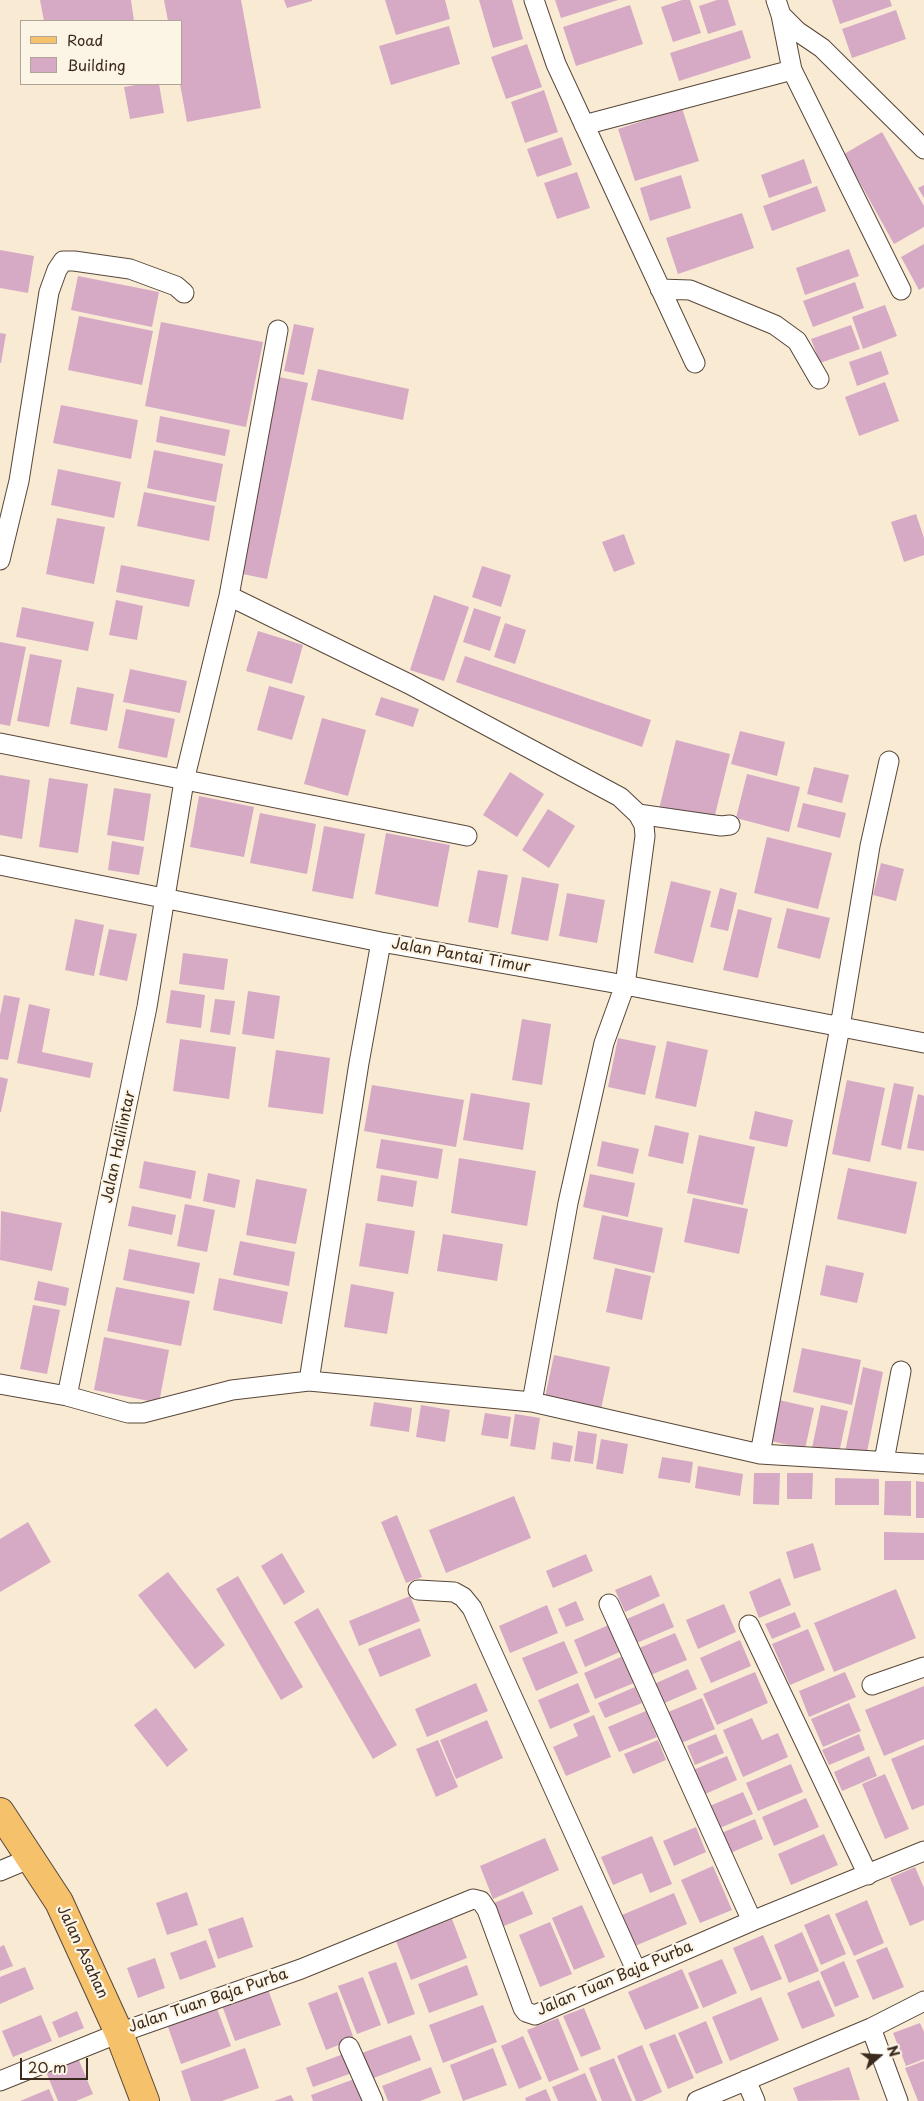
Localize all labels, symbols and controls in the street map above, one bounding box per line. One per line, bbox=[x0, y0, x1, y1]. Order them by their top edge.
legend bbox=[20, 20, 182, 85]
text: Road bbox=[67, 28, 103, 51]
text: Building bbox=[67, 53, 126, 76]
street label: Jalan Pantai Timur bbox=[390, 935, 532, 977]
street label: Jalan Halilintar bbox=[98, 1089, 140, 1205]
street label: Jalan Asahan bbox=[53, 1902, 111, 2002]
street label: Jalan Tuan Baja Purba bbox=[534, 1938, 696, 2020]
street label: Jalan Tuan Baja Purba bbox=[126, 1965, 290, 2037]
north arrow bbox=[854, 2031, 904, 2081]
text: N bbox=[882, 2042, 905, 2060]
scale bar bbox=[22, 2048, 90, 2080]
text: 20 m bbox=[28, 2055, 67, 2078]

